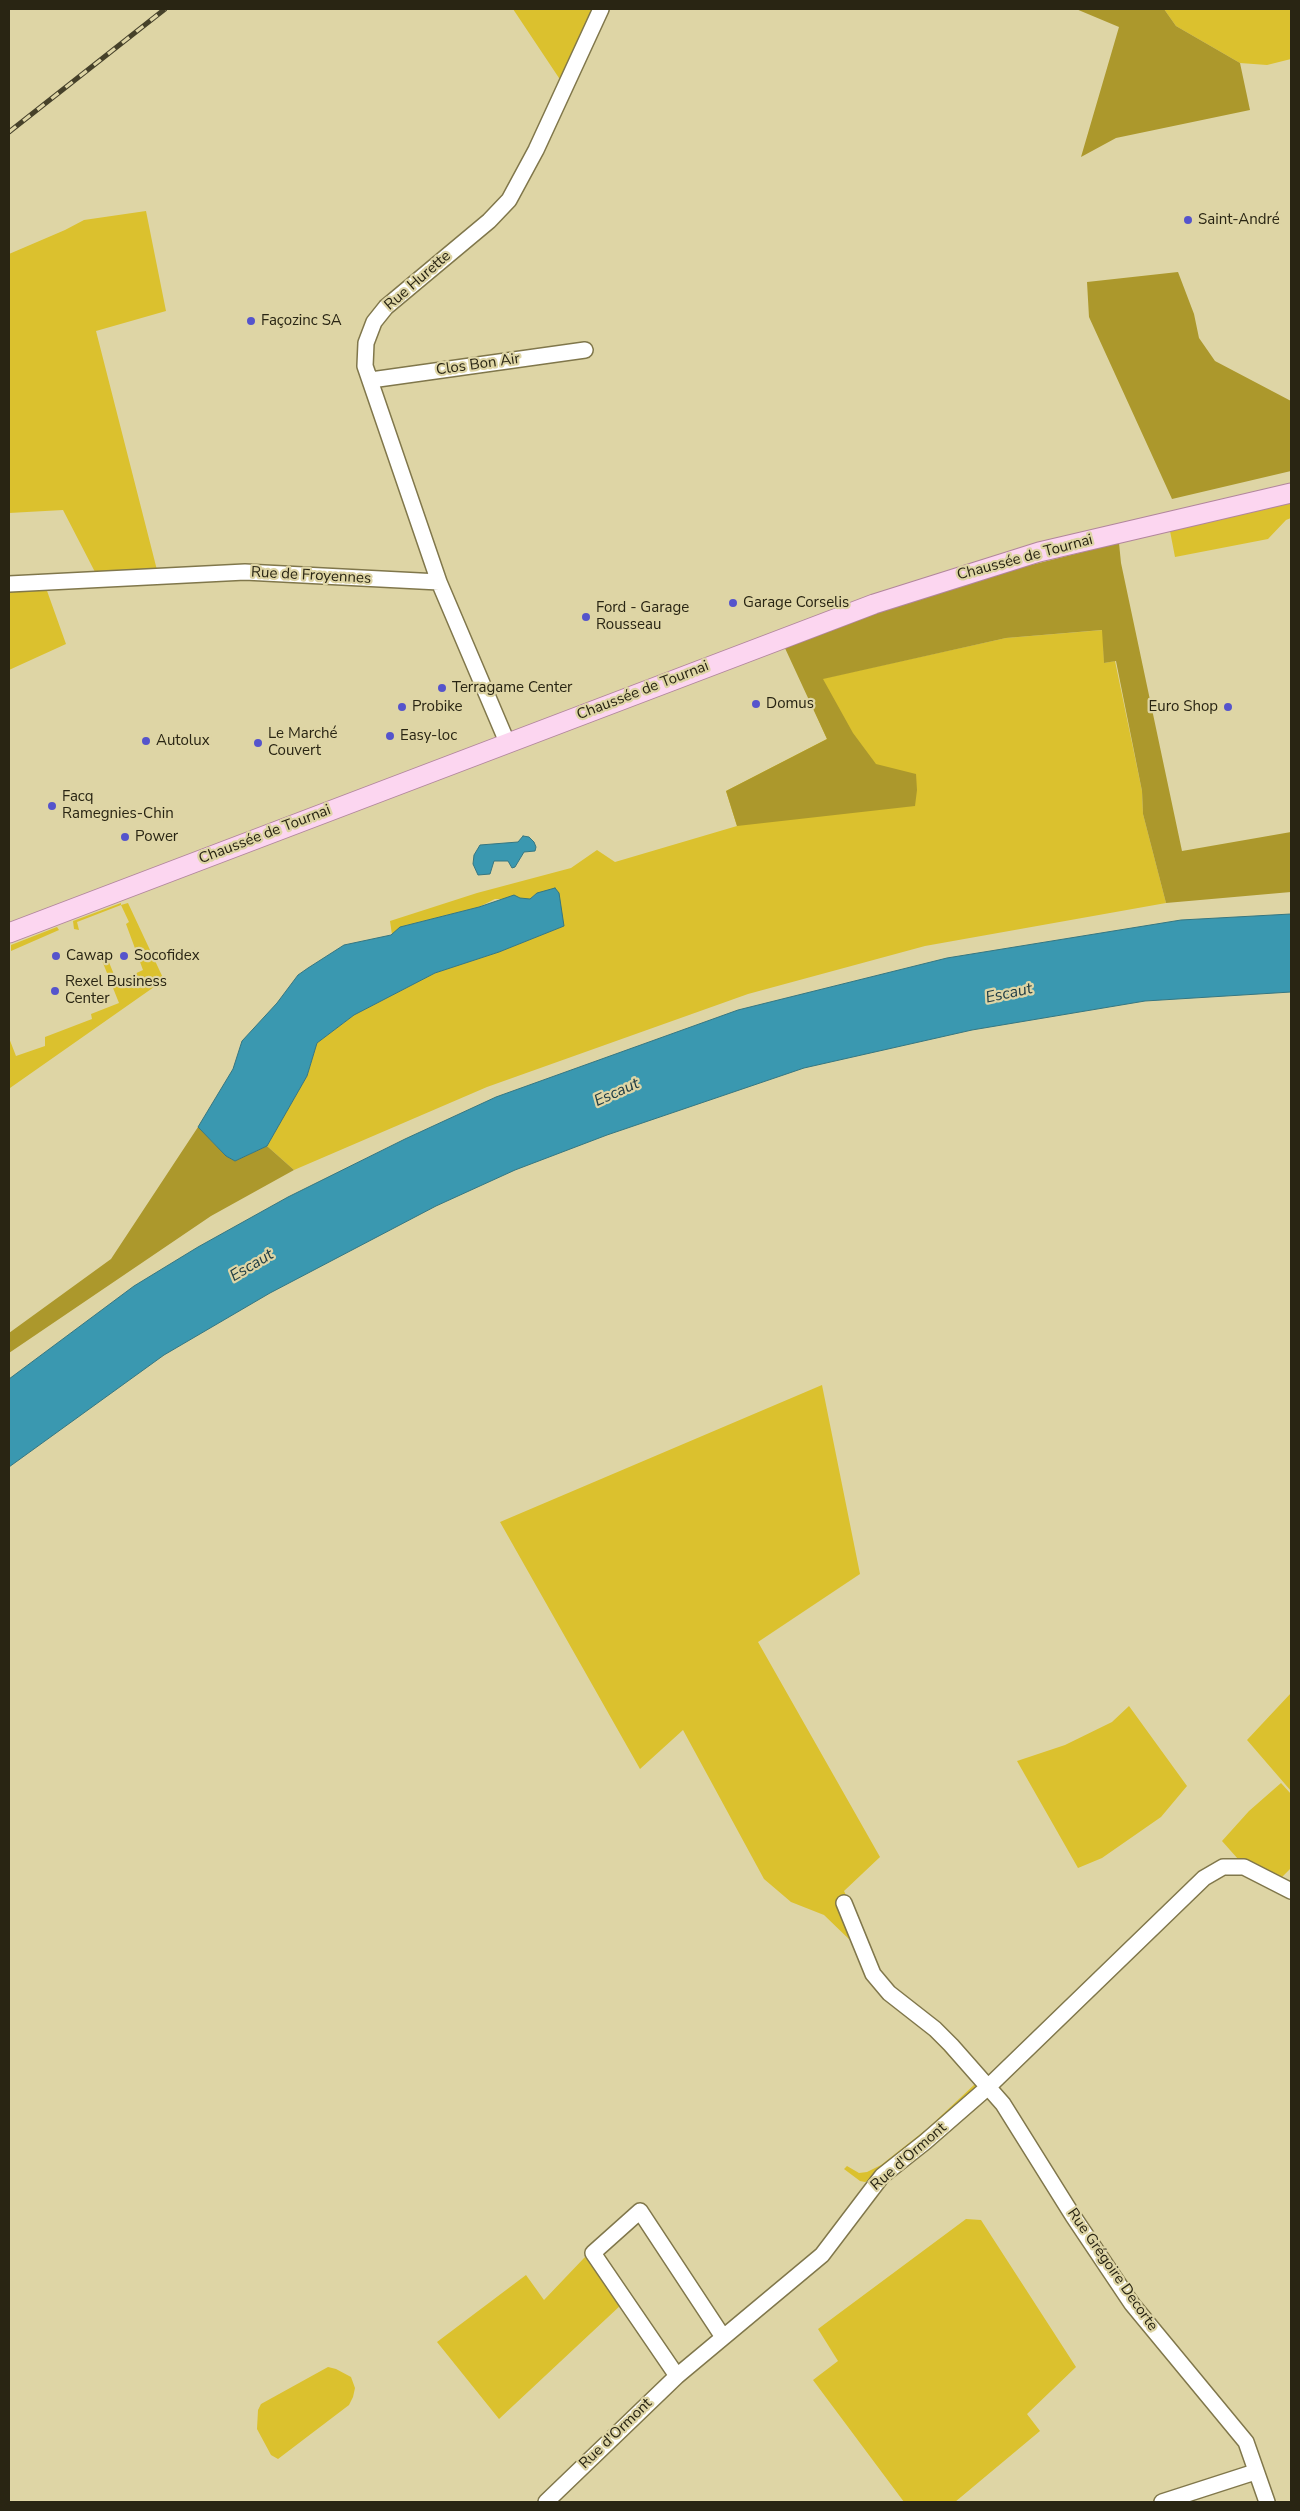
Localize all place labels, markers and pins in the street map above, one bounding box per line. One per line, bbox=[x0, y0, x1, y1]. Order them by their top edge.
place label: Saint-André bbox=[1198, 211, 1280, 229]
marker: Saint-André bbox=[1182, 214, 1194, 226]
place label: Façozinc SA bbox=[261, 312, 342, 330]
marker: Façozinc SA bbox=[245, 315, 257, 327]
place label: Garage Corselis bbox=[743, 594, 849, 612]
marker: Garage Corselis bbox=[727, 597, 739, 609]
place label: Ford - Garage Rousseau bbox=[596, 599, 689, 634]
marker: Ford - Garage Rousseau bbox=[580, 611, 592, 623]
place label: Terragame Center bbox=[452, 679, 572, 697]
marker: Terragame Center bbox=[436, 682, 448, 694]
place label: Domus bbox=[766, 695, 814, 713]
place label: Probike bbox=[412, 698, 462, 716]
marker: Domus bbox=[750, 698, 762, 710]
place label: Euro Shop bbox=[1149, 698, 1218, 716]
marker: Probike bbox=[396, 701, 408, 713]
marker: Euro Shop bbox=[1222, 701, 1234, 713]
place label: Le Marché Couvert bbox=[268, 725, 337, 760]
place label: Easy-loc bbox=[400, 727, 457, 745]
marker: Easy-loc bbox=[384, 730, 396, 742]
place label: Autolux bbox=[156, 732, 210, 750]
marker: Autolux bbox=[140, 735, 152, 747]
marker: Le Marché Couvert bbox=[252, 737, 264, 749]
place label: Facq Ramegnies-Chin bbox=[62, 788, 174, 823]
marker: Facq Ramegnies-Chin bbox=[46, 800, 58, 812]
place label: Power bbox=[135, 828, 178, 846]
marker: Power bbox=[119, 831, 131, 843]
place label: Cawap bbox=[66, 947, 113, 965]
place label: Socofidex bbox=[134, 947, 200, 965]
marker: Cawap bbox=[50, 950, 62, 962]
marker: Socofidex bbox=[118, 950, 130, 962]
place label: Rexel Business Center bbox=[65, 973, 167, 1008]
marker: Rexel Business Center bbox=[49, 985, 61, 997]

